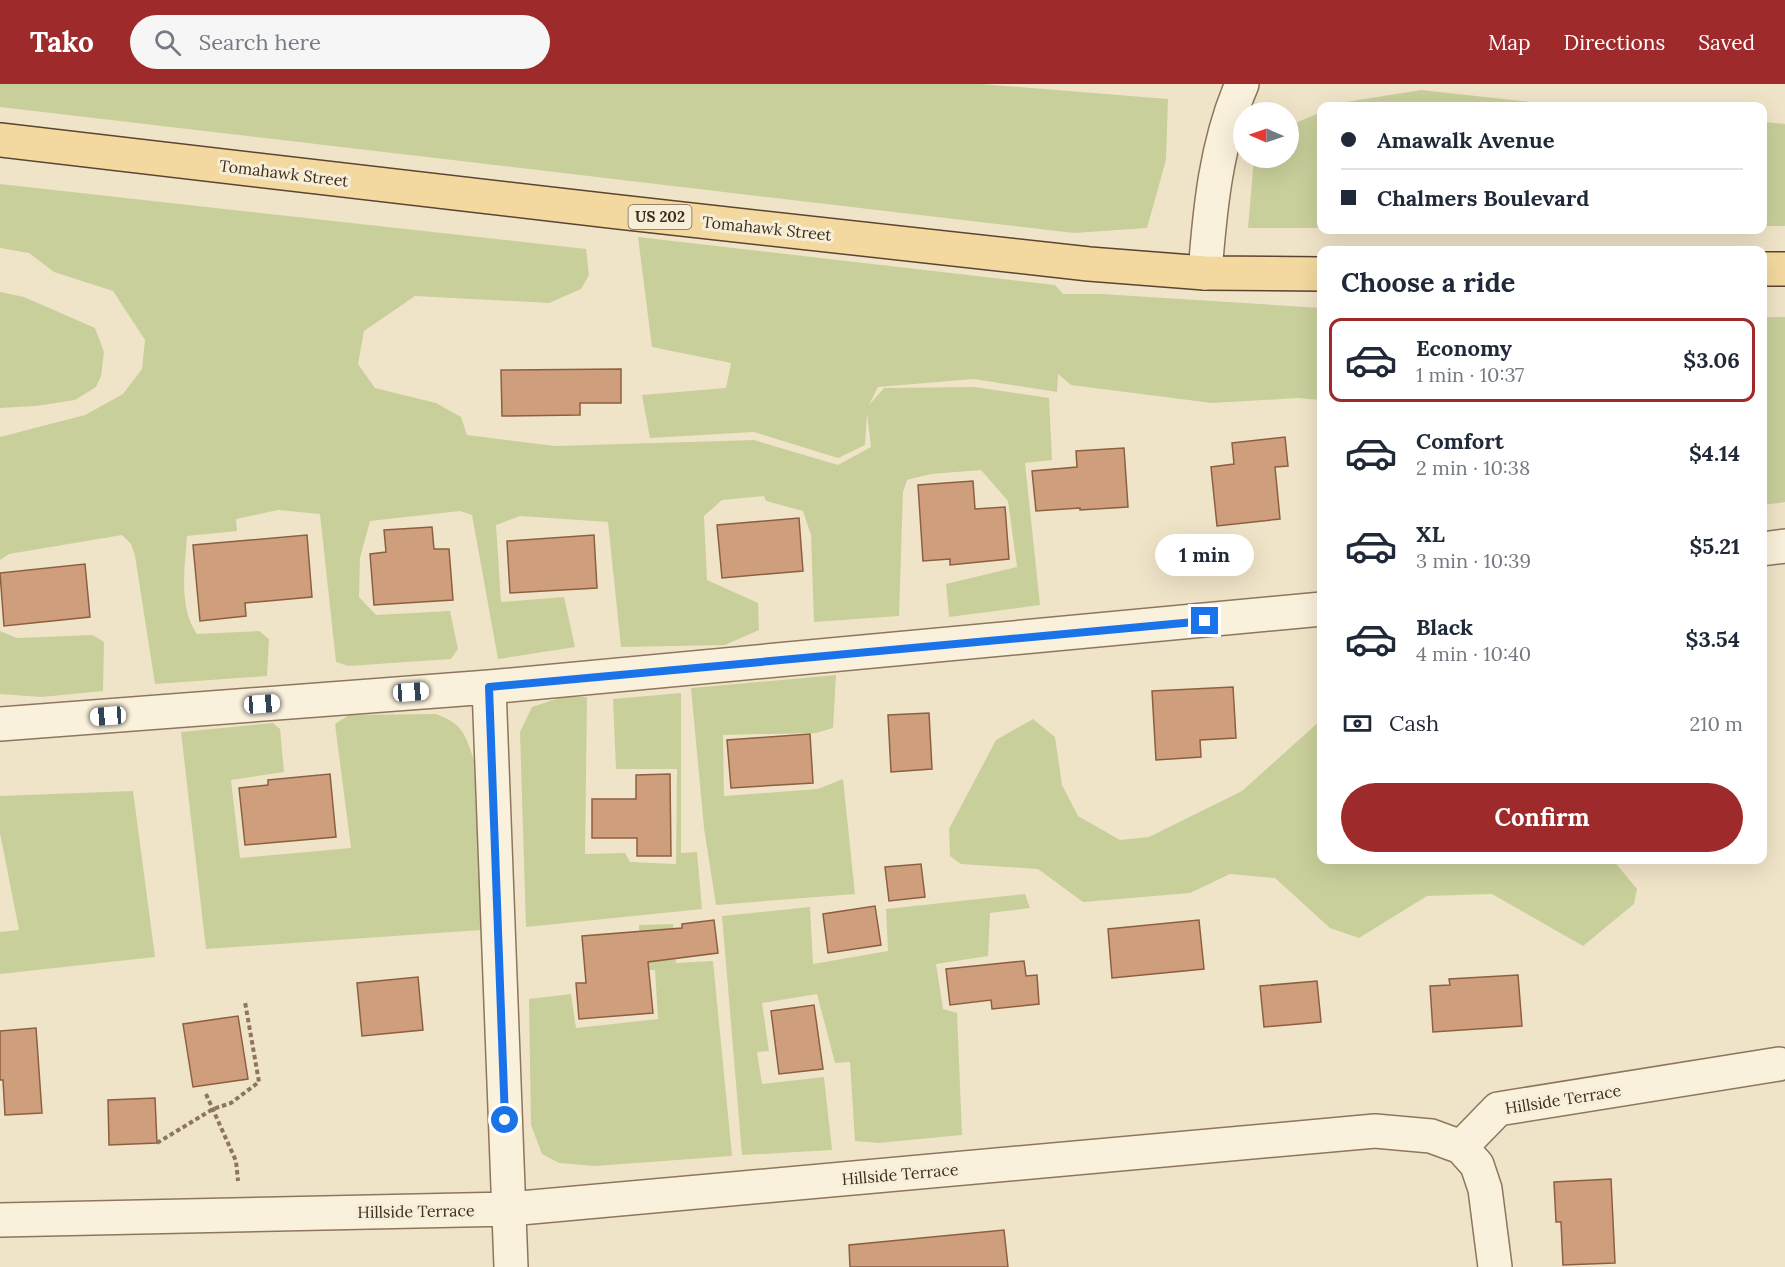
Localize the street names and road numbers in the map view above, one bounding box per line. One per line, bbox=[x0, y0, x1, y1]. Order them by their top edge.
street label: Tomahawk Street bbox=[218, 155, 351, 191]
road number: US 202 bbox=[628, 205, 692, 229]
street label: Tomahawk Street bbox=[701, 211, 833, 245]
street label: Hillside Terrace bbox=[1504, 1080, 1623, 1118]
street label: Hillside Terrace bbox=[841, 1159, 960, 1189]
street label: Hillside Terrace bbox=[357, 1200, 475, 1222]

